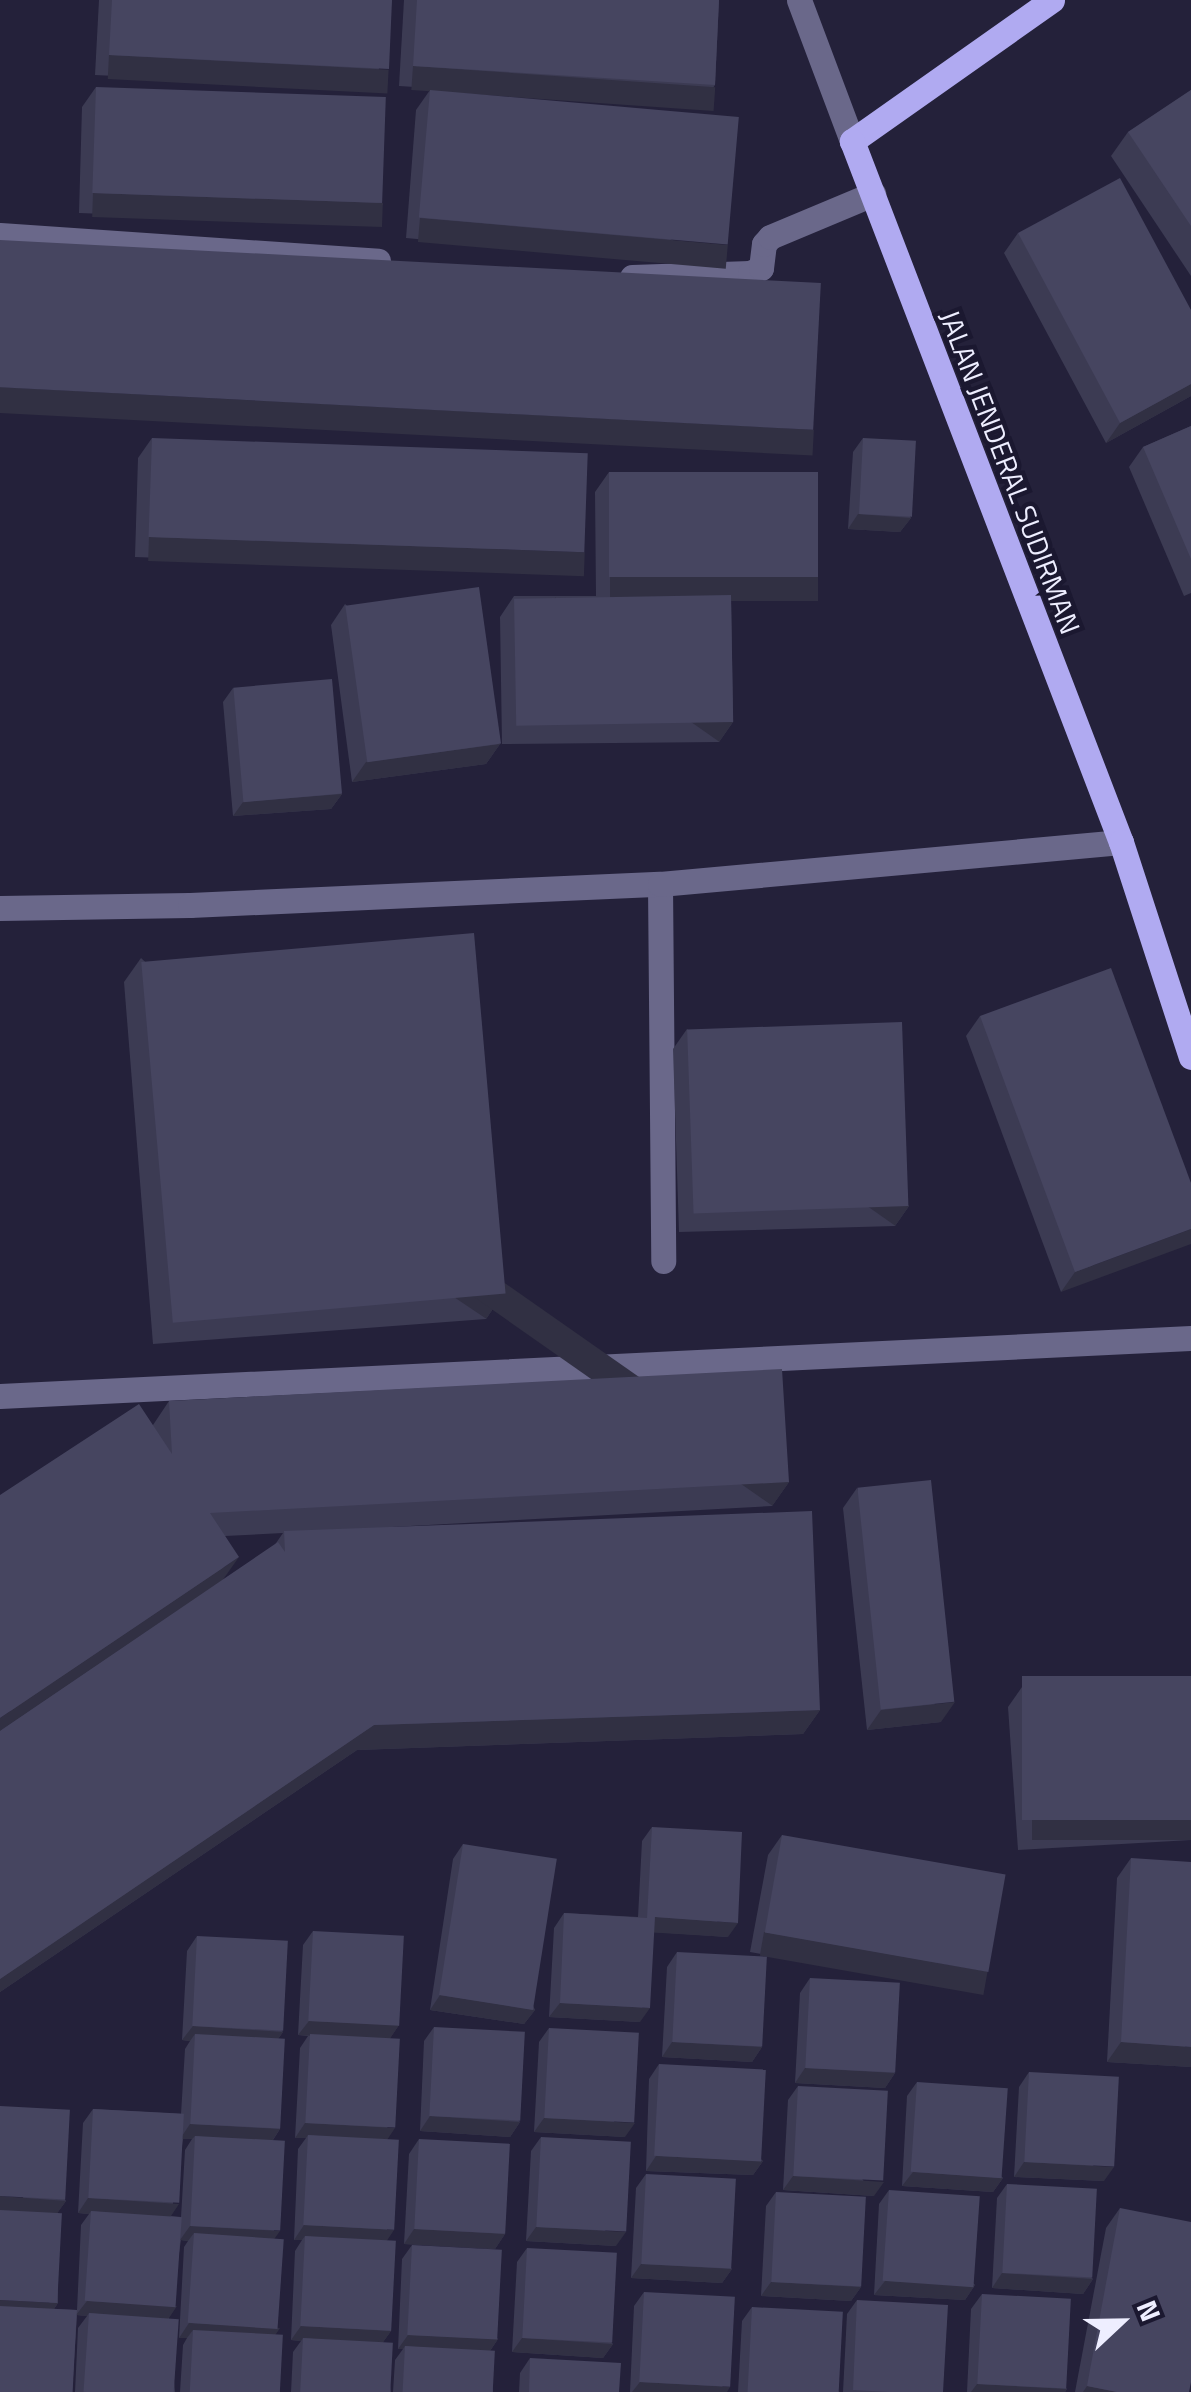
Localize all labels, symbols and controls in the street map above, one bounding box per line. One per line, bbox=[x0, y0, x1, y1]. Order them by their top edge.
street label: JALAN JENDERAL SUDIRMAN bbox=[933, 305, 1087, 639]
north arrow bbox=[1071, 2272, 1171, 2372]
text: N bbox=[1126, 2294, 1173, 2328]

